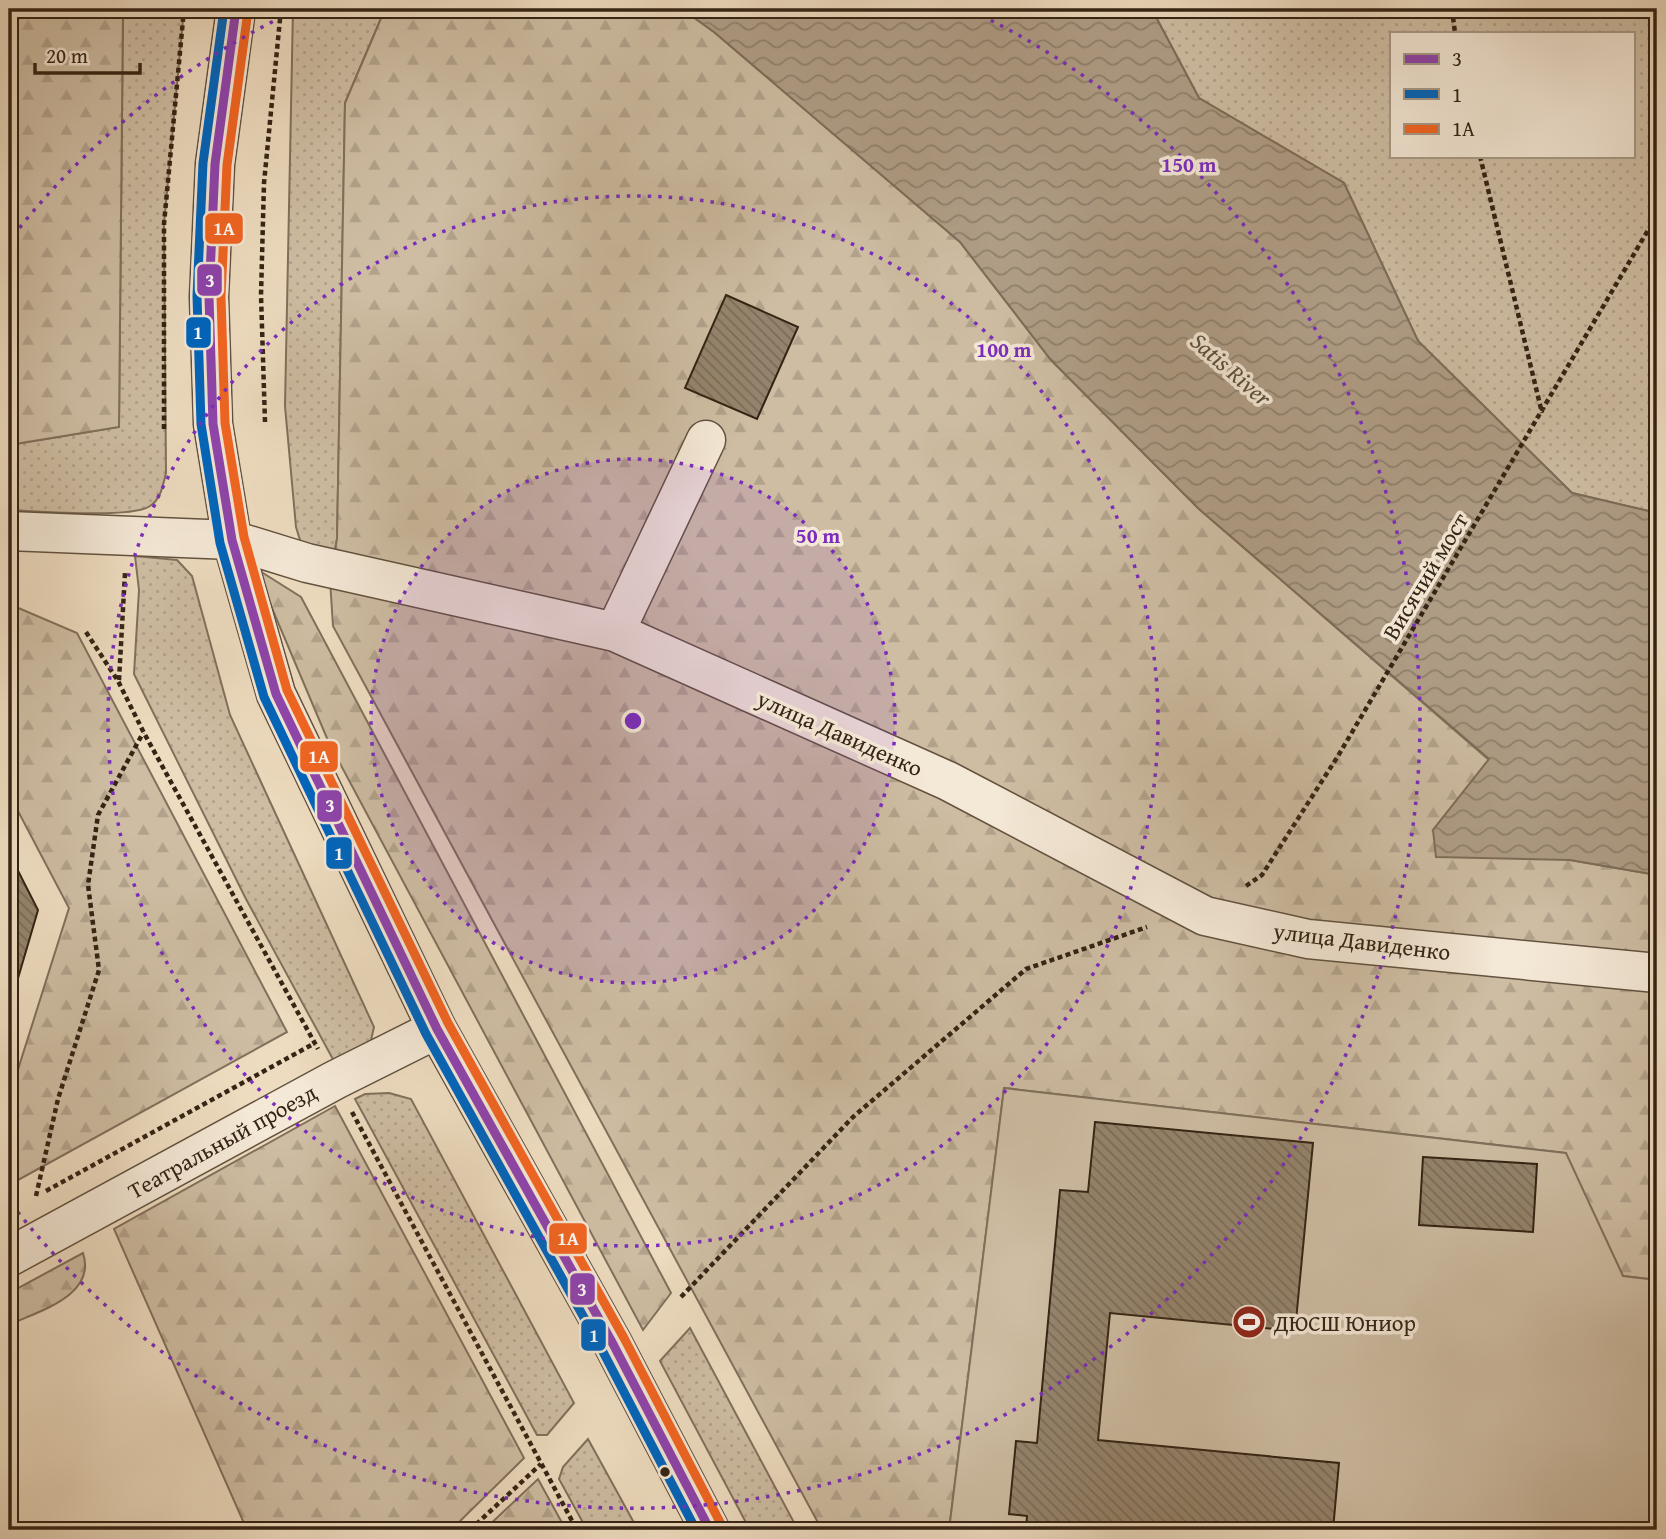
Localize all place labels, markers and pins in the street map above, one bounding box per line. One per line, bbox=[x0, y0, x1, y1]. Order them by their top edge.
centre of rings bbox=[621, 709, 645, 733]
sports icon: ДЮСШ Юниор bbox=[1230, 1303, 1268, 1341]
place label: ДЮСШ Юниор bbox=[1273, 1306, 1416, 1339]
unlabelled marker bbox=[658, 1465, 672, 1479]

